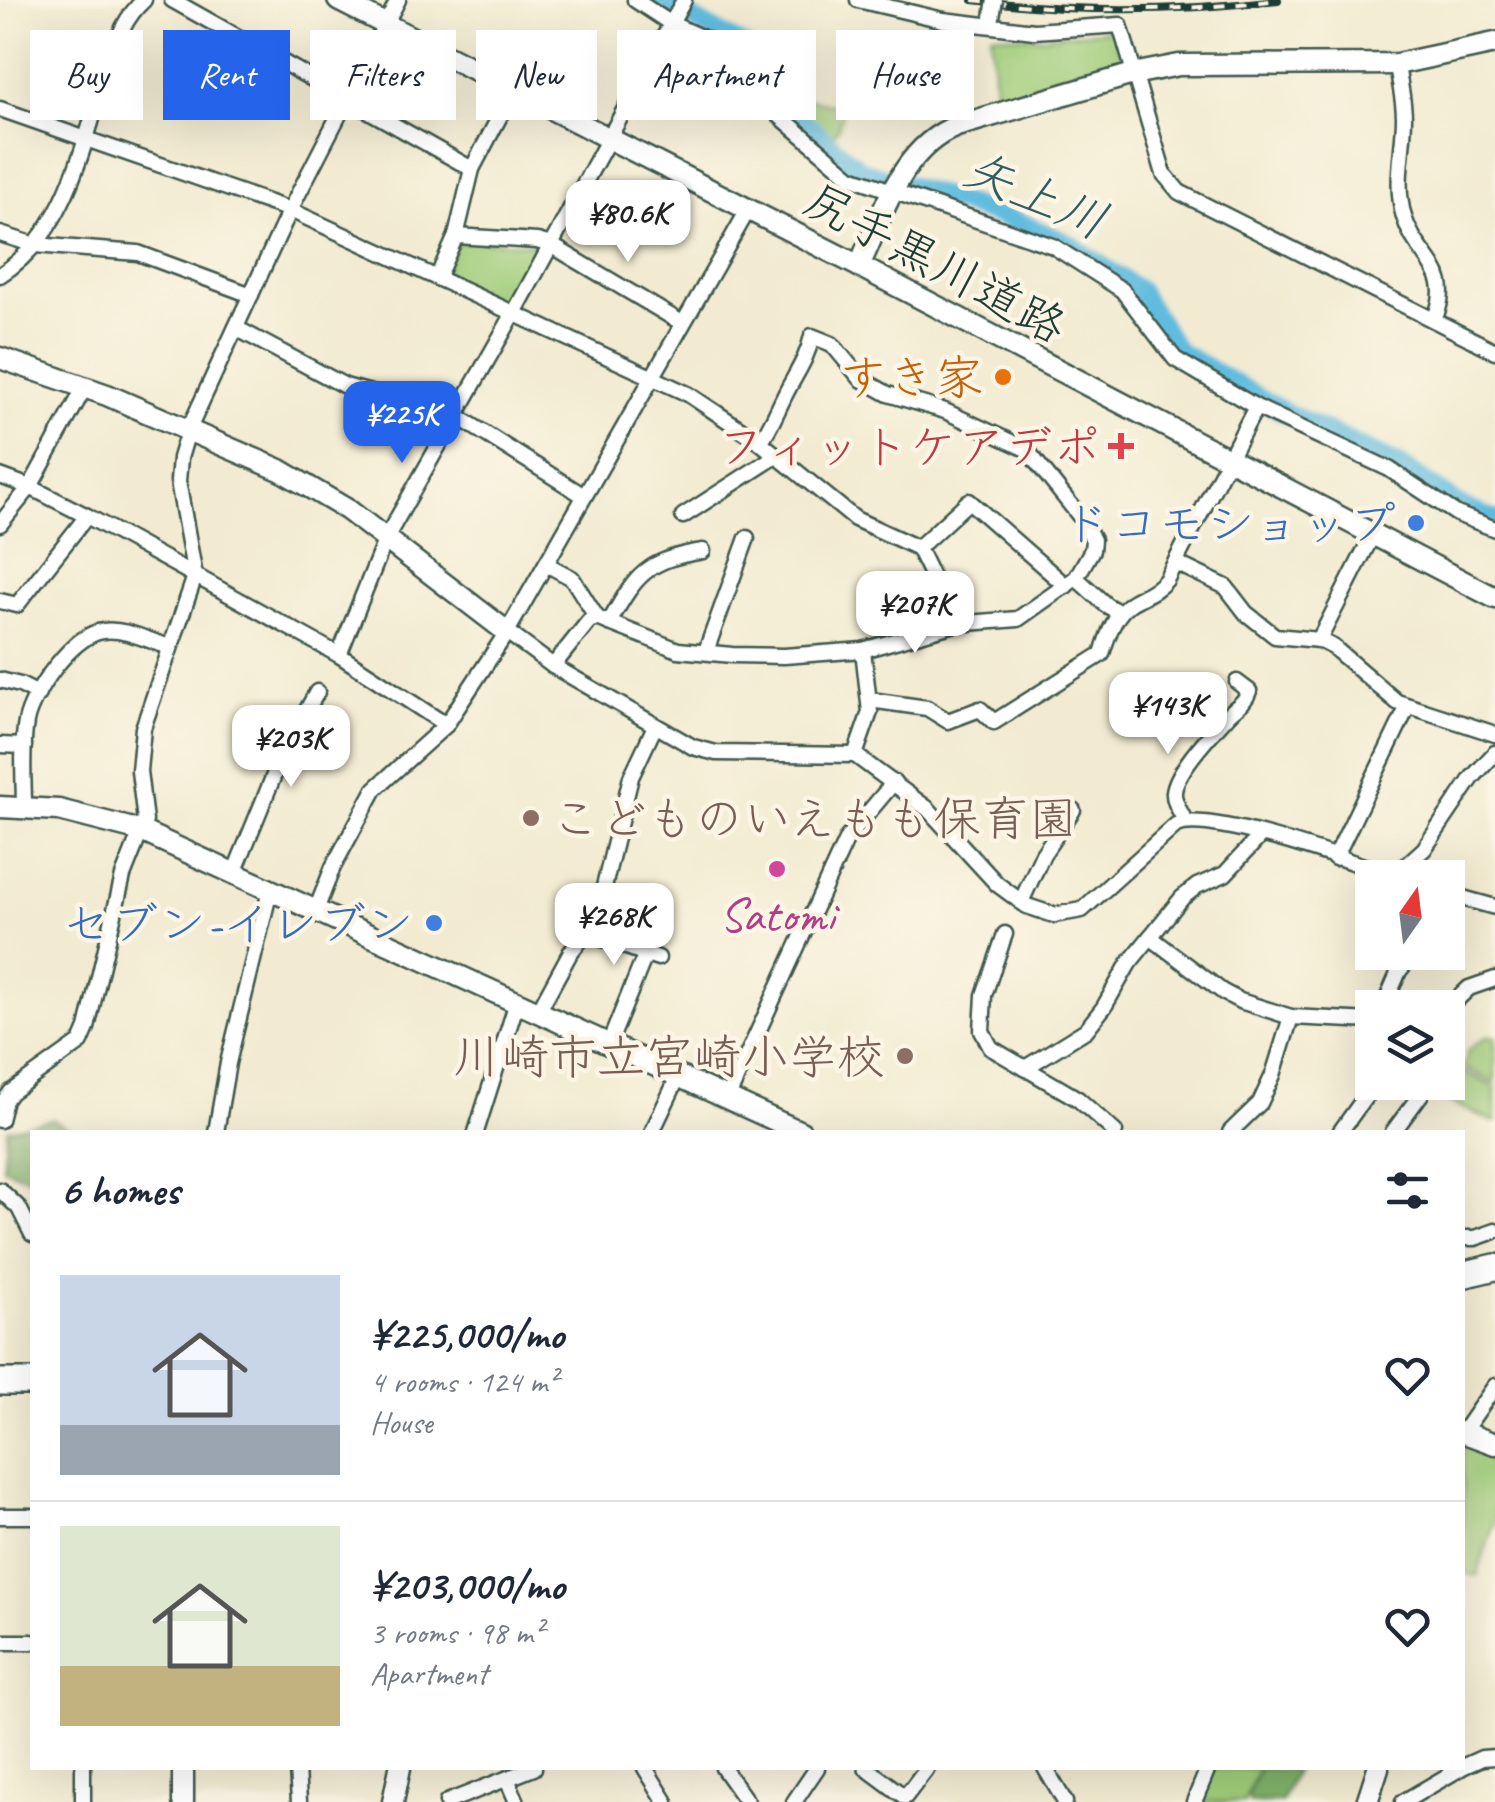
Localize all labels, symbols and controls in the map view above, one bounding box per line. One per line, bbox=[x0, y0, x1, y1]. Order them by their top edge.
chip: Buy bbox=[30, 30, 143, 120]
chip: Rent bbox=[163, 30, 290, 120]
chip: Filters bbox=[310, 30, 456, 120]
chip: New bbox=[476, 30, 597, 120]
chip: Apartment bbox=[617, 30, 816, 120]
chip: House bbox=[836, 30, 974, 120]
water label: 矢上川 bbox=[954, 137, 1117, 254]
street label: 尻手黒川道路 bbox=[794, 169, 1077, 357]
pin: ¥80.6K bbox=[547, 180, 709, 265]
text: ¥80.6K bbox=[588, 192, 668, 233]
place label: すき家 bbox=[839, 348, 983, 408]
marker: すき家 bbox=[992, 366, 1014, 388]
pin: ¥225K bbox=[332, 381, 472, 466]
text: ¥225K bbox=[365, 393, 439, 434]
place label: フィットケアデポ bbox=[717, 417, 1101, 477]
marker: フィットケアデポ bbox=[1110, 435, 1132, 457]
place label: ドコモショップ bbox=[1062, 494, 1396, 554]
marker: ドコモショップ bbox=[1405, 512, 1427, 534]
pin: ¥207K bbox=[845, 571, 985, 656]
text: ¥207K bbox=[878, 583, 952, 624]
pin: ¥143K bbox=[1098, 672, 1238, 757]
text: ¥143K bbox=[1131, 684, 1205, 725]
pin: ¥203K bbox=[221, 705, 361, 790]
text: ¥203K bbox=[254, 717, 328, 758]
place label: こどものいえもも保育園 bbox=[551, 789, 1077, 849]
marker: こどものいえもも保育園 bbox=[520, 807, 542, 829]
marker: Satomi bbox=[766, 858, 788, 880]
north arrow bbox=[1355, 860, 1465, 970]
map controls bbox=[1355, 860, 1465, 1100]
pin: ¥268K bbox=[544, 883, 684, 968]
place label: Satomi bbox=[719, 885, 841, 945]
place label: セブン-イレブン bbox=[62, 894, 414, 954]
text: ¥268K bbox=[577, 895, 651, 936]
marker: セブン-イレブン bbox=[423, 912, 445, 934]
button: layers bbox=[1355, 990, 1465, 1100]
place label: 川崎市立宮崎小学校 bbox=[453, 1027, 885, 1087]
marker: 川崎市立宮崎小学校 bbox=[894, 1045, 916, 1067]
icon: filters bbox=[1380, 1163, 1435, 1218]
text: 6 homes bbox=[60, 1164, 179, 1217]
text: ¥225,000/mo bbox=[370, 1308, 564, 1361]
icon: home bbox=[140, 1315, 260, 1435]
icon: heart bbox=[1380, 1348, 1435, 1403]
text: 4 rooms · 124 m² bbox=[370, 1361, 557, 1402]
text: House bbox=[370, 1402, 432, 1443]
text: ¥203,000/mo bbox=[370, 1559, 564, 1612]
icon: home bbox=[140, 1566, 260, 1686]
icon: heart bbox=[1380, 1599, 1435, 1654]
text: 3 rooms · 98 m² bbox=[370, 1612, 543, 1653]
text: Apartment bbox=[370, 1653, 488, 1694]

